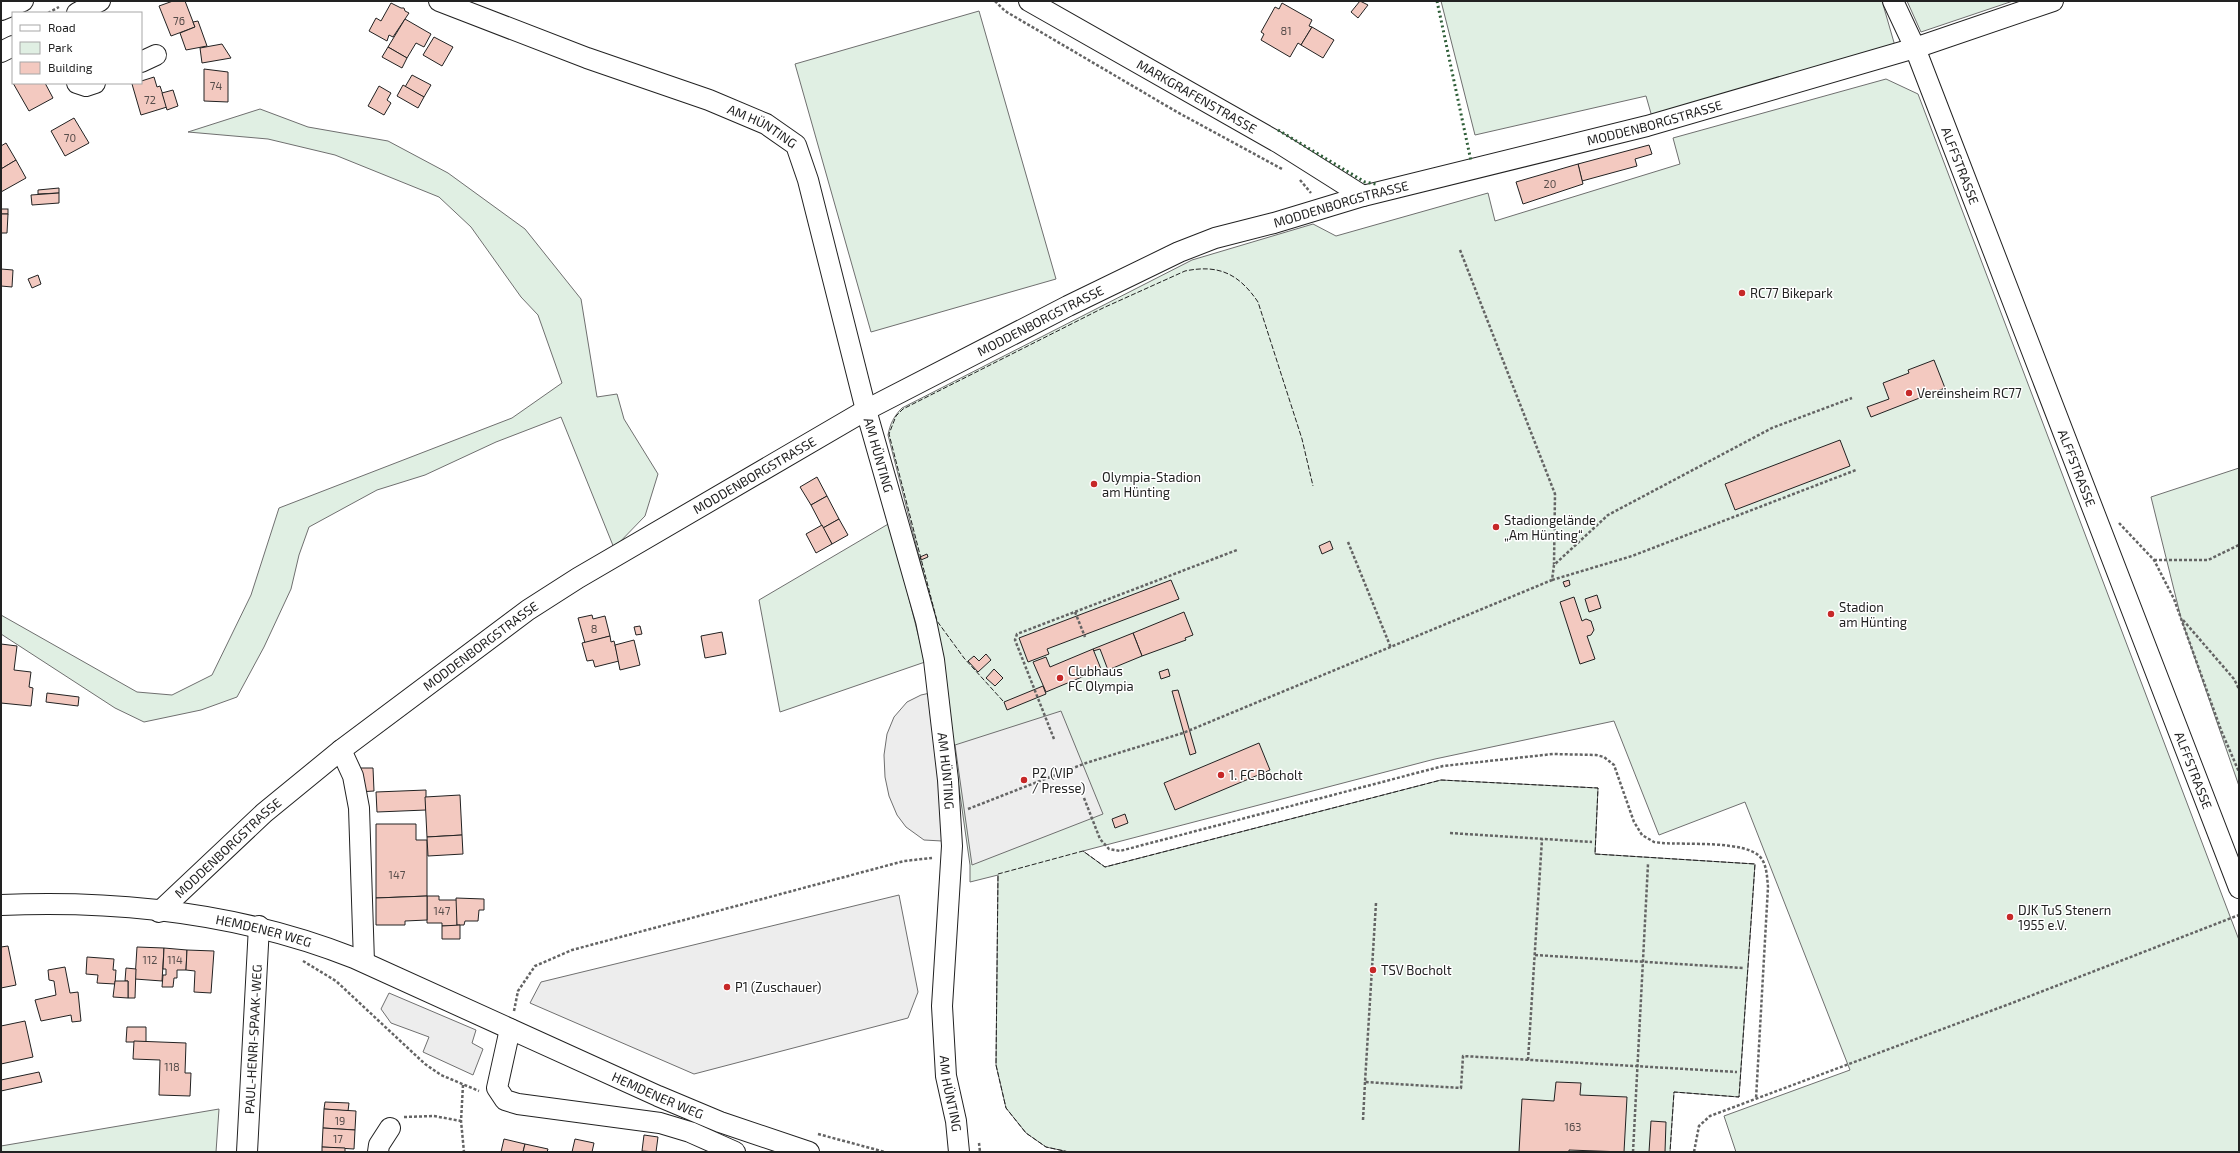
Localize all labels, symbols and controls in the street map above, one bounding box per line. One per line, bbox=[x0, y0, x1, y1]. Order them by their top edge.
legend bbox=[12, 12, 142, 84]
house number: 76 bbox=[173, 14, 185, 27]
text: Road bbox=[48, 20, 76, 34]
house number: 81 bbox=[1280, 24, 1292, 37]
text: Park bbox=[48, 40, 73, 54]
street label: MARKGRAFENSTRASSE bbox=[1134, 56, 1260, 137]
text: Building bbox=[48, 60, 93, 74]
house number: 74 bbox=[210, 79, 222, 92]
house number: 72 bbox=[144, 93, 156, 106]
street label: MODDENBORGSTRASSE bbox=[1585, 97, 1724, 149]
street label: AM HÜNTING bbox=[725, 101, 800, 151]
street label: ALFFSTRASSE bbox=[1938, 125, 1983, 207]
house number: 70 bbox=[64, 131, 76, 144]
street label: MODDENBORGSTRASSE bbox=[1272, 177, 1410, 231]
house number: 20 bbox=[1544, 177, 1556, 190]
street label: MODDENBORGSTRASSE bbox=[974, 282, 1106, 359]
place label: RC77 Bikepark bbox=[1750, 285, 1833, 301]
marker: RC77 Bikepark bbox=[1737, 288, 1747, 298]
place label: Vereinsheim RC77 bbox=[1917, 385, 2022, 401]
marker: Vereinsheim RC77 bbox=[1904, 388, 1914, 398]
street label: AM HÜNTING bbox=[861, 416, 897, 494]
street label: ALFFSTRASSE bbox=[2055, 427, 2099, 509]
street label: MODDENBORGSTRASSE bbox=[690, 433, 819, 517]
place label: Olympia-Stadion am Hünting bbox=[1102, 469, 1201, 500]
marker: Olympia-Stadion am Hünting bbox=[1089, 479, 1099, 489]
place label: Stadiongelände „Am Hünting“ bbox=[1504, 512, 1596, 543]
marker: Stadiongelände „Am Hünting“ bbox=[1491, 522, 1501, 532]
street label: MODDENBORGSTRASSE bbox=[420, 598, 541, 694]
place label: Stadion am Hünting bbox=[1839, 599, 1907, 630]
marker: Stadion am Hünting bbox=[1826, 609, 1836, 619]
house number: 8 bbox=[591, 622, 597, 635]
place label: Clubhaus FC Olympia bbox=[1068, 663, 1134, 694]
marker: Clubhaus FC Olympia bbox=[1055, 673, 1065, 683]
street label: ALFFSTRASSE bbox=[2171, 729, 2216, 811]
street label: AM HÜNTING bbox=[935, 731, 958, 810]
place label: P2 (VIP / Presse) bbox=[1032, 765, 1086, 796]
place label: 1. FC Bocholt bbox=[1229, 767, 1303, 783]
marker: 1. FC Bocholt bbox=[1216, 770, 1226, 780]
marker: P2 (VIP / Presse) bbox=[1019, 775, 1029, 785]
street label: MODDENBORGSTRASSE bbox=[171, 794, 284, 901]
house number: 147 bbox=[389, 868, 406, 881]
place label: DJK TuS Stenern 1955 e.V. bbox=[2018, 902, 2111, 933]
house number: 147 bbox=[434, 904, 451, 917]
street label: HEMDENER WEG bbox=[215, 911, 314, 950]
marker: DJK TuS Stenern 1955 e.V. bbox=[2005, 912, 2015, 922]
house number: 112 bbox=[143, 953, 157, 966]
house number: 114 bbox=[167, 953, 183, 966]
place label: TSV Bocholt bbox=[1381, 962, 1452, 978]
street label: PAUL-HENRI-SPAAK-WEG bbox=[241, 964, 265, 1114]
marker: TSV Bocholt bbox=[1368, 965, 1378, 975]
place label: P1 (Zuschauer) bbox=[735, 979, 821, 995]
marker: P1 (Zuschauer) bbox=[722, 982, 732, 992]
street label: AM HÜNTING bbox=[937, 1055, 965, 1132]
house number: 118 bbox=[164, 1060, 180, 1073]
street label: HEMDENER WEG bbox=[610, 1068, 706, 1122]
house number: 19 bbox=[335, 1114, 345, 1127]
house number: 163 bbox=[1565, 1120, 1581, 1133]
house number: 17 bbox=[333, 1132, 343, 1145]

